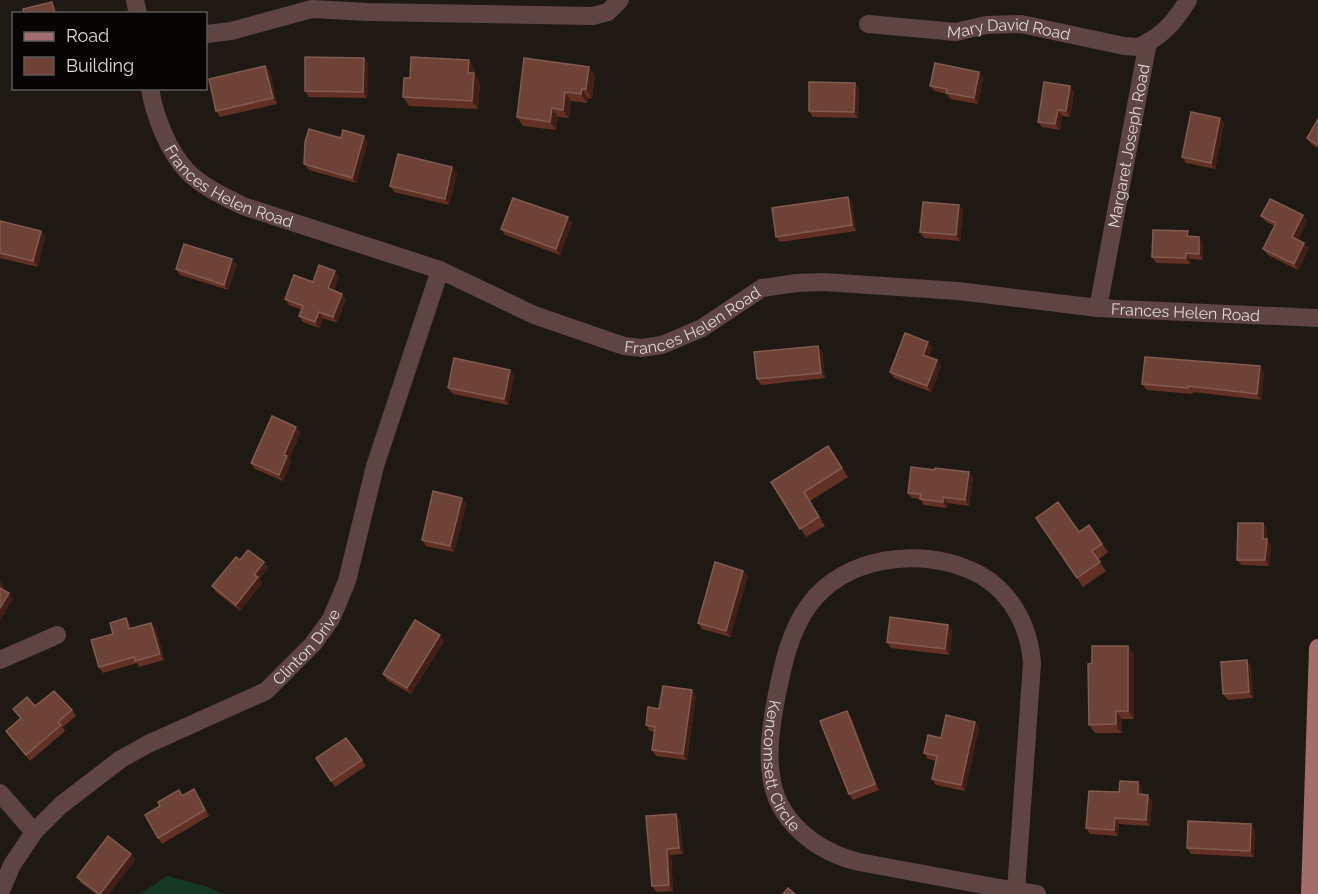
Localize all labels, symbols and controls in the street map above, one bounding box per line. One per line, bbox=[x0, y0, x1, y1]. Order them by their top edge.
legend bbox=[12, 12, 207, 90]
street label: Mary David Road bbox=[946, 14, 1072, 44]
text: Road bbox=[66, 25, 109, 46]
text: Building bbox=[66, 55, 134, 76]
street label: Margaret Joseph Road bbox=[1104, 62, 1153, 229]
street label: Frances Helen Road bbox=[161, 141, 296, 231]
street label: Frances Helen Road bbox=[623, 282, 764, 358]
street label: Frances Helen Road bbox=[1110, 299, 1260, 325]
street label: Clinton Drive bbox=[268, 606, 344, 689]
street label: Kencomsett Circle bbox=[760, 699, 804, 835]

